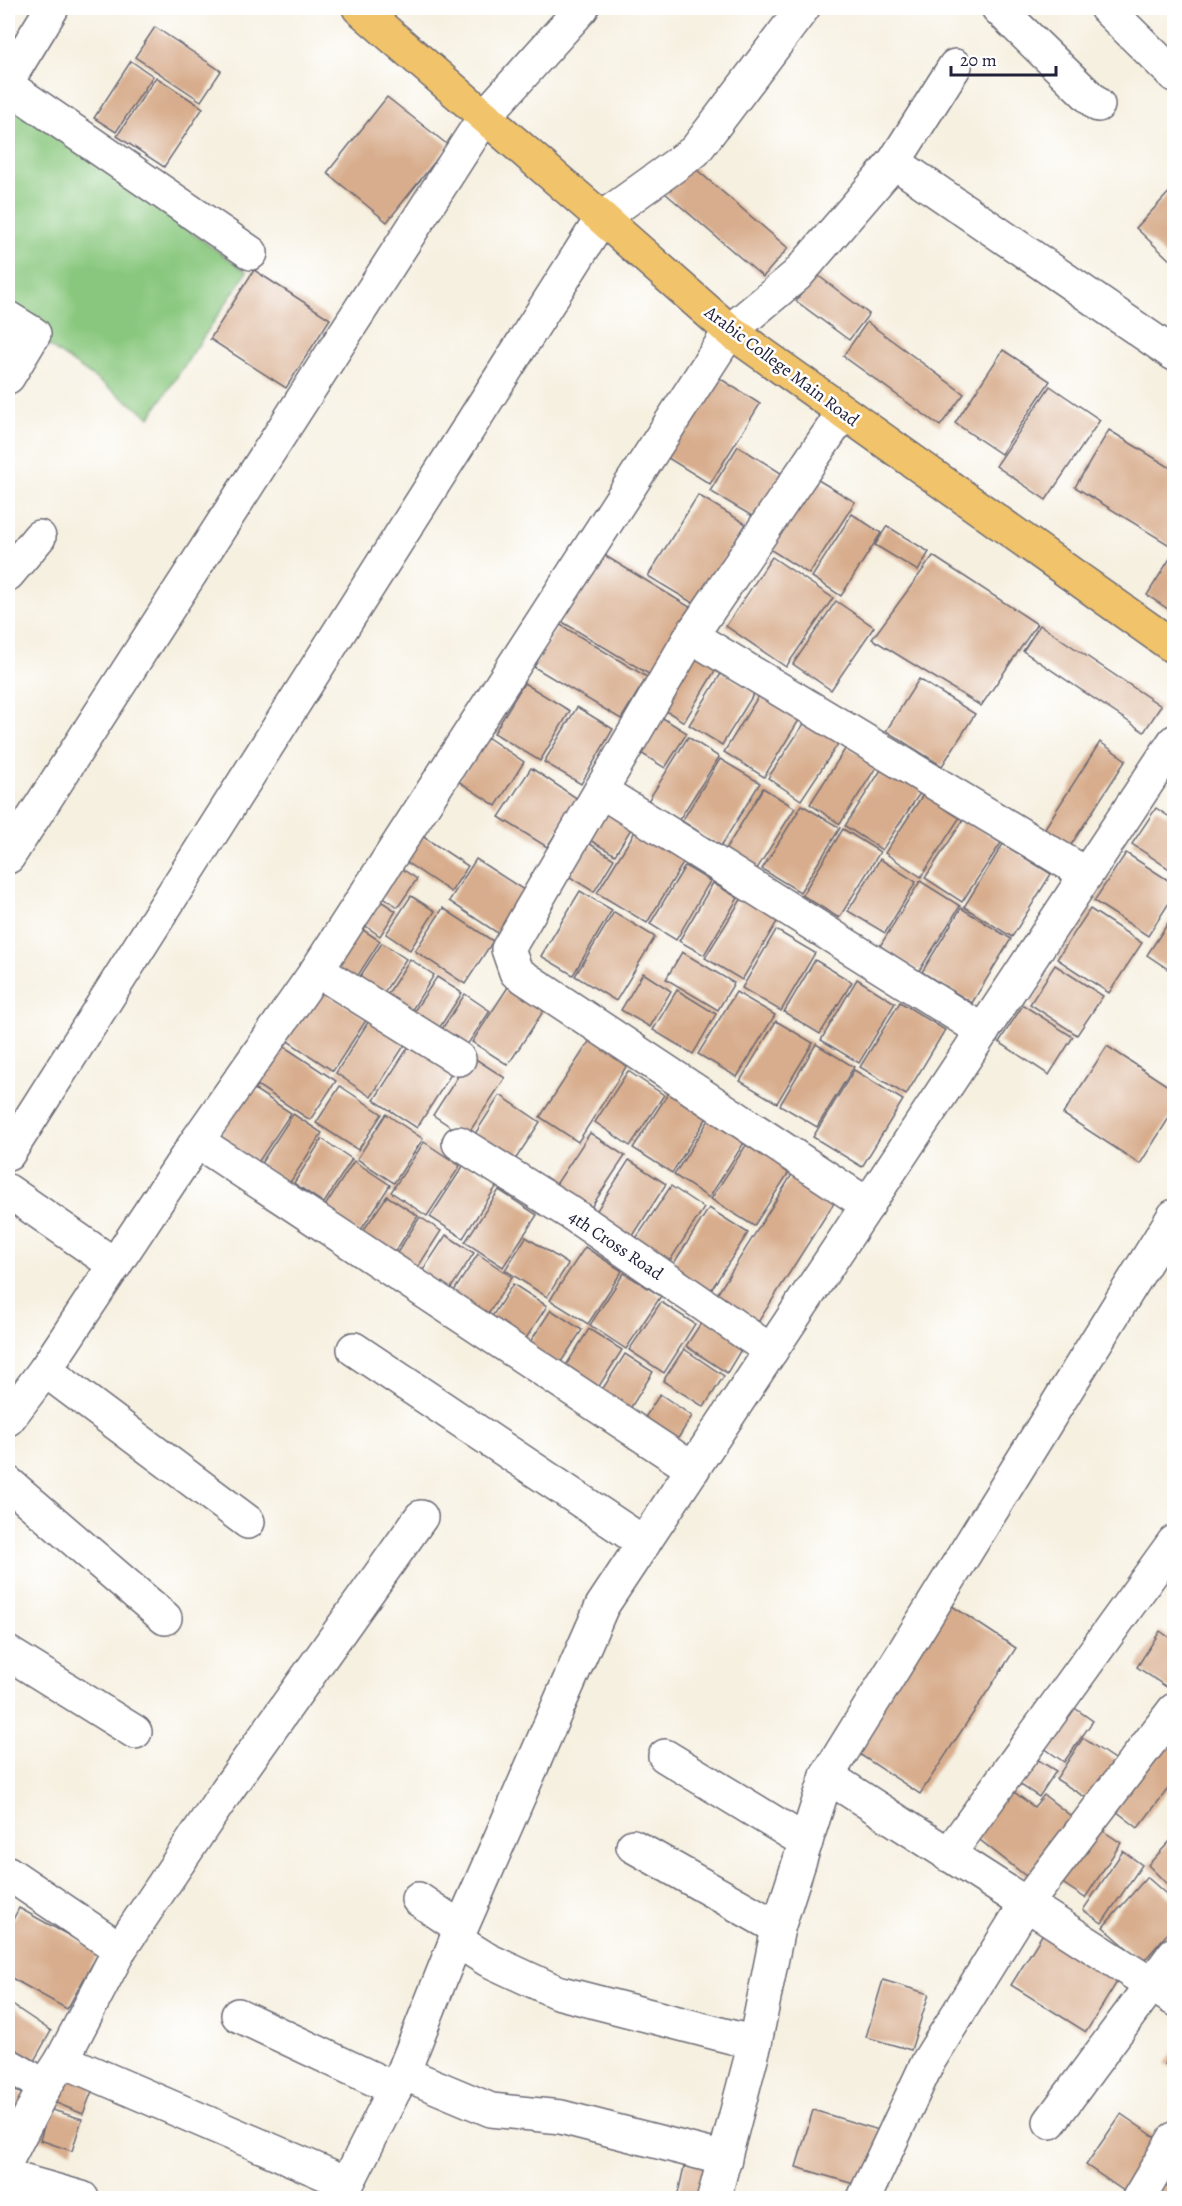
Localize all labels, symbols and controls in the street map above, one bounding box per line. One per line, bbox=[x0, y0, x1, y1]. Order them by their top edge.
scale bar bbox=[951, 39, 1056, 77]
text: 20 m bbox=[960, 48, 997, 72]
street label: Arabic College Main Road bbox=[699, 299, 864, 432]
street label: 4th Cross Road bbox=[564, 1204, 668, 1286]

